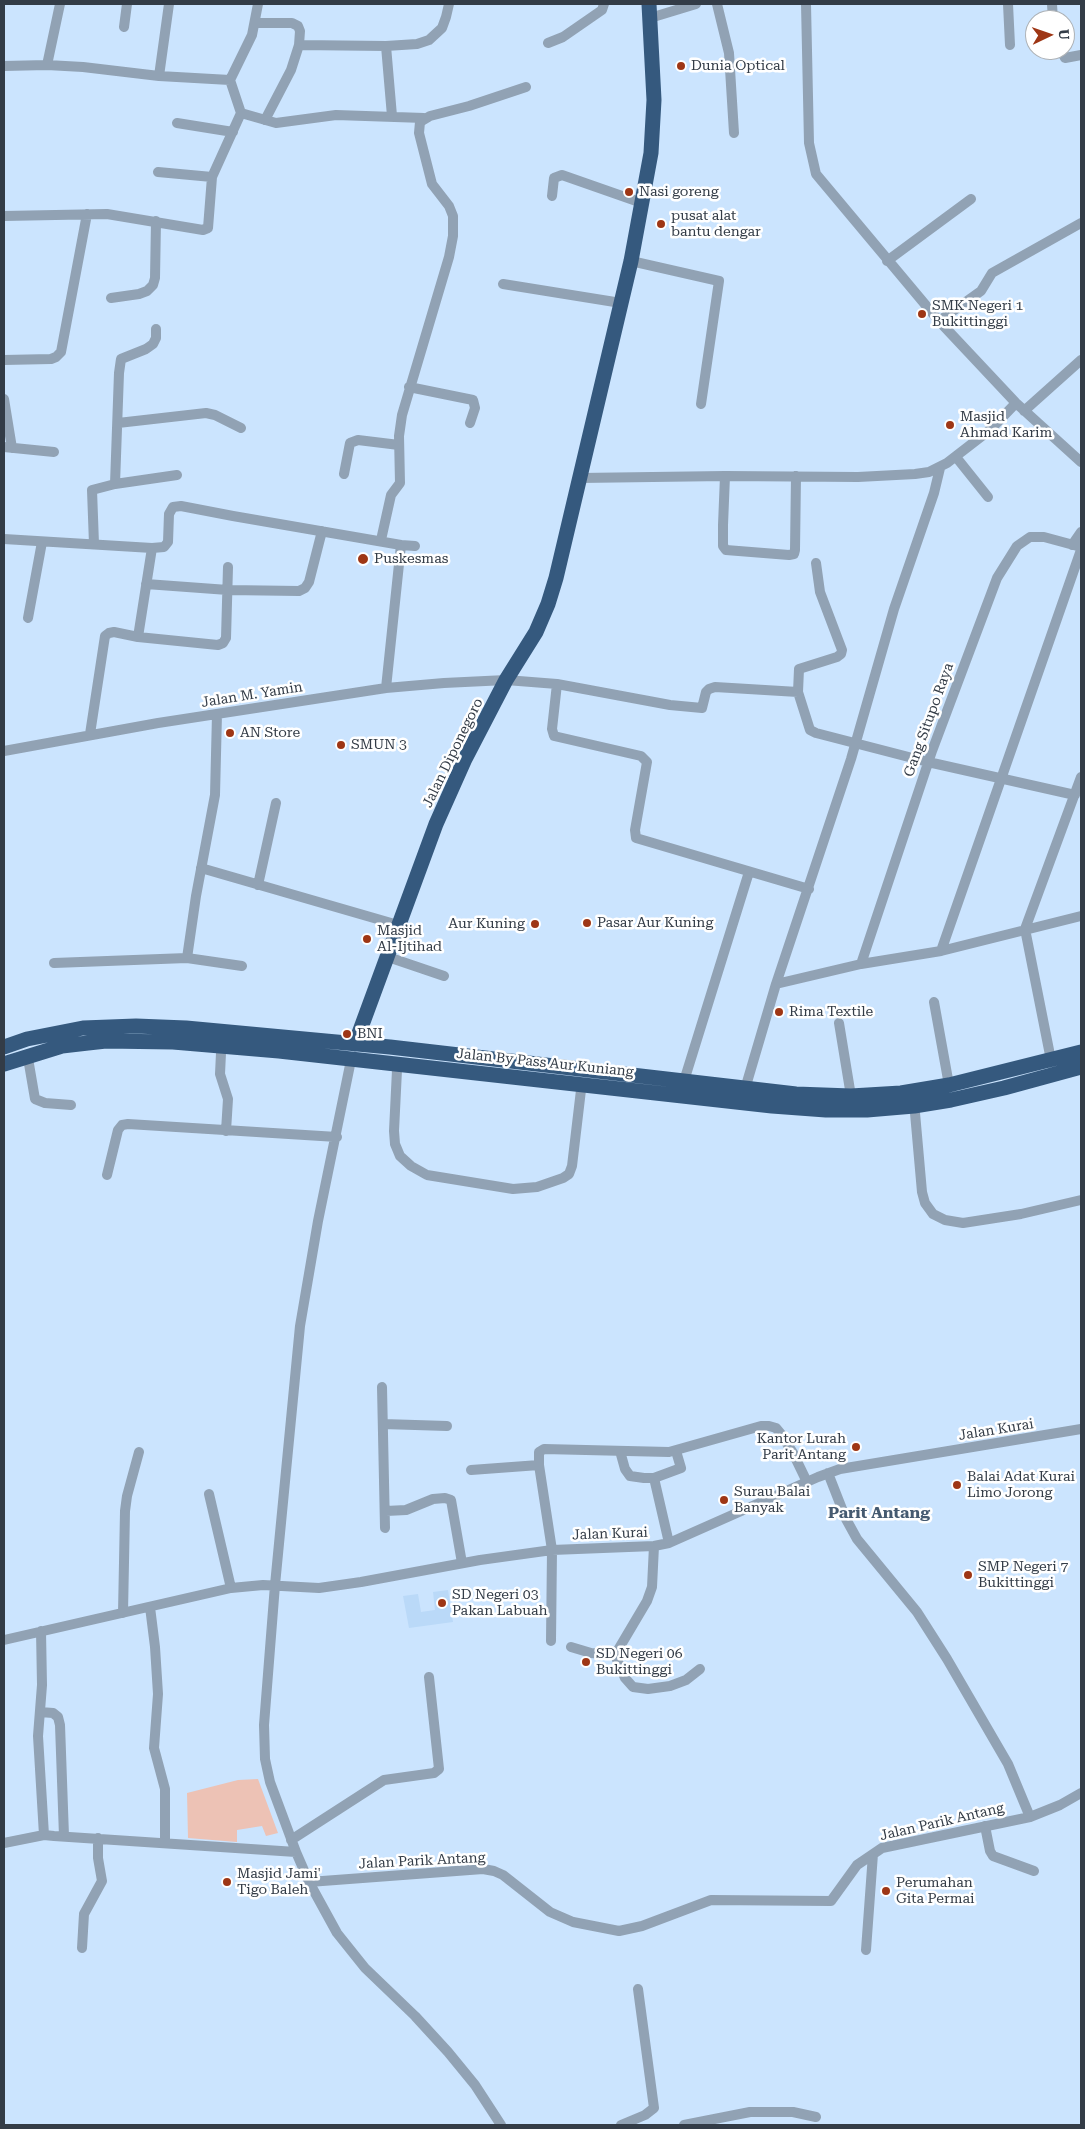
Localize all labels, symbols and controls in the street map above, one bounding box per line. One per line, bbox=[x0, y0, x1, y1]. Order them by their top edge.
north arrow bbox=[1025, 10, 1075, 60]
text: U bbox=[1056, 28, 1072, 40]
place label: Dunia Optical bbox=[691, 58, 785, 74]
marker: Dunia Optical bbox=[675, 60, 687, 72]
place label: Nasi goreng bbox=[639, 184, 719, 200]
marker: Nasi goreng bbox=[623, 186, 635, 198]
place label: pusat alat bantu dengar bbox=[671, 208, 761, 240]
marker: pusat alat bantu dengar bbox=[655, 218, 667, 230]
place label: SMK Negeri 1 Bukittinggi bbox=[932, 298, 1023, 331]
marker: SMK Negeri 1 Bukittinggi bbox=[916, 308, 928, 320]
place label: Masjid Ahmad Karim bbox=[960, 409, 1052, 442]
marker: Masjid Ahmad Karim bbox=[944, 419, 956, 431]
place label: Puskesmas bbox=[374, 551, 448, 567]
marker: Puskesmas bbox=[356, 552, 370, 566]
street label: Gang Situpo Raya bbox=[901, 661, 957, 779]
street label: Jalan M. Yamin bbox=[200, 679, 304, 711]
street label: Jalan Diponegoro bbox=[419, 696, 487, 810]
place label: AN Store bbox=[240, 725, 300, 741]
marker: AN Store bbox=[224, 727, 236, 739]
place label: SMUN 3 bbox=[351, 737, 407, 753]
marker: SMUN 3 bbox=[335, 739, 347, 751]
place label: Pasar Aur Kuning bbox=[597, 915, 713, 931]
place label: Aur Kuning bbox=[448, 916, 525, 932]
marker: Pasar Aur Kuning bbox=[581, 917, 593, 929]
marker: Aur Kuning bbox=[529, 918, 541, 930]
place label: Masjid Al-Ijtihad bbox=[377, 923, 442, 956]
marker: Masjid Al-Ijtihad bbox=[361, 933, 373, 945]
place label: Rima Textile bbox=[789, 1004, 873, 1020]
marker: Rima Textile bbox=[773, 1006, 785, 1018]
place label: BNI bbox=[357, 1026, 383, 1042]
marker: BNI bbox=[341, 1028, 353, 1040]
street label: Jalan By Pass Aur Kuniang bbox=[456, 1045, 634, 1081]
street label: Jalan Kurai bbox=[957, 1416, 1035, 1444]
place label: Kantor Lurah Parit Antang bbox=[757, 1431, 846, 1464]
marker: Kantor Lurah Parit Antang bbox=[850, 1441, 862, 1453]
place label: Balai Adat Kurai Limo Jorong bbox=[967, 1469, 1075, 1501]
marker: Balai Adat Kurai Limo Jorong bbox=[951, 1479, 963, 1491]
place label: Surau Balai Banyak bbox=[734, 1484, 810, 1516]
marker: Surau Balai Banyak bbox=[718, 1494, 730, 1506]
district label: Parit Antang bbox=[828, 1503, 930, 1523]
street label: Jalan Kurai bbox=[572, 1524, 648, 1544]
place label: SMP Negeri 7 Bukittinggi bbox=[978, 1559, 1068, 1591]
marker: SMP Negeri 7 Bukittinggi bbox=[962, 1569, 974, 1581]
place label: SD Negeri 03 Pakan Labuah bbox=[452, 1587, 548, 1620]
marker: SD Negeri 03 Pakan Labuah bbox=[436, 1597, 448, 1609]
place label: SD Negeri 06 Bukittinggi bbox=[596, 1646, 682, 1678]
marker: SD Negeri 06 Bukittinggi bbox=[580, 1656, 592, 1668]
street label: Jalan Parik Antang bbox=[878, 1800, 1006, 1844]
street label: Jalan Parik Antang bbox=[358, 1849, 486, 1873]
place label: Masjid Jami' Tigo Baleh bbox=[237, 1866, 321, 1898]
place label: Perumahan Gita Permai bbox=[896, 1875, 975, 1908]
marker: Masjid Jami' Tigo Baleh bbox=[221, 1876, 233, 1888]
marker: Perumahan Gita Permai bbox=[880, 1885, 892, 1897]

